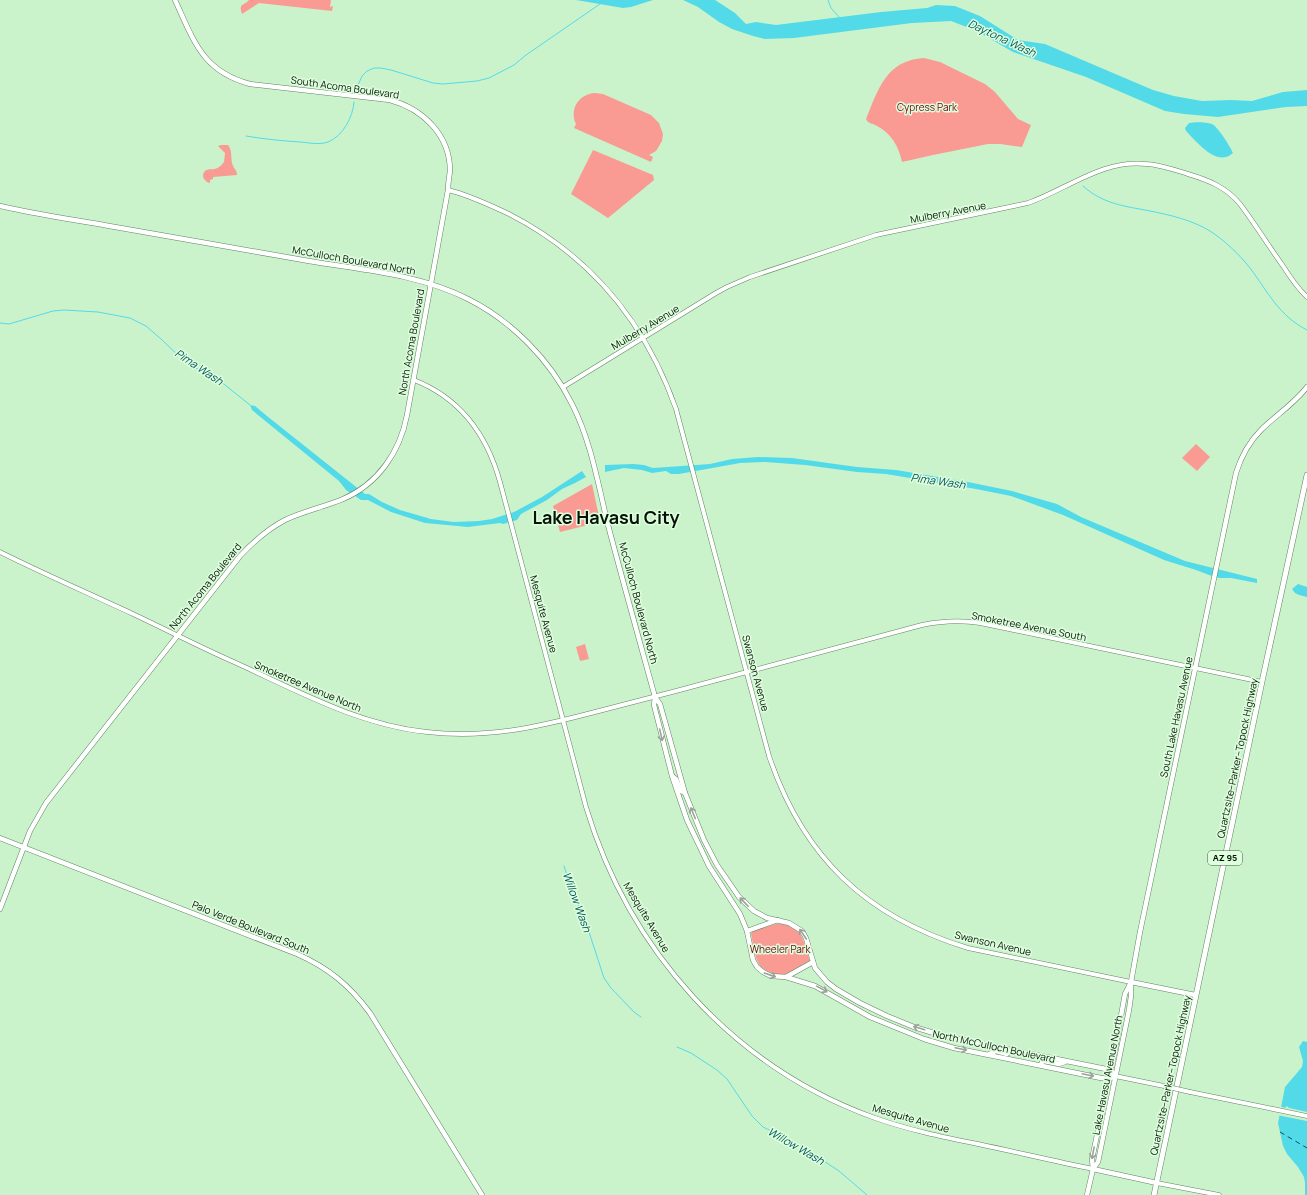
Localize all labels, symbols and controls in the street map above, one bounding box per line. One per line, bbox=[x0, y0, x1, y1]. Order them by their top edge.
water label: Daytona Wash bbox=[966, 15, 1039, 60]
street label: South Acoma Boulevard bbox=[290, 72, 400, 102]
park label: Cypress Park bbox=[897, 100, 958, 114]
street label: Mulberry Avenue bbox=[909, 198, 987, 226]
street label: McCulloch Boulevard North bbox=[291, 242, 417, 278]
street label: North Acoma Boulevard bbox=[395, 288, 427, 396]
street label: Mulberry Avenue bbox=[608, 301, 682, 353]
water label: Pima Wash bbox=[172, 345, 227, 388]
water label: Pima Wash bbox=[910, 469, 967, 492]
district label: Lake Havasu City bbox=[532, 505, 680, 529]
street label: North Acoma Boulevard bbox=[166, 540, 244, 632]
street label: McCulloch Boulevard North bbox=[616, 541, 662, 665]
street label: Mesquite Avenue bbox=[527, 574, 561, 654]
street label: Smoketree Avenue South bbox=[970, 608, 1088, 644]
street label: Swanson Avenue bbox=[739, 633, 773, 713]
street label: South Lake Havasu Avenue bbox=[1156, 655, 1196, 779]
street label: Smoketree Avenue North bbox=[252, 657, 364, 715]
street label: Quartzsite–Parker–Topock Highway bbox=[1213, 676, 1261, 839]
one-way arrow bbox=[658, 728, 666, 741]
one-way arrow bbox=[688, 807, 696, 819]
road number: AZ 95 bbox=[1208, 851, 1242, 865]
water label: Willow Wash bbox=[560, 870, 595, 934]
street label: Mesquite Avenue bbox=[621, 879, 674, 955]
street label: Palo Verde Boulevard South bbox=[190, 897, 312, 957]
one-way arrow bbox=[739, 897, 749, 907]
street label: Swanson Avenue bbox=[953, 927, 1033, 959]
one-way arrow bbox=[799, 929, 807, 940]
park label: Wheeler Park bbox=[750, 942, 811, 956]
one-way arrow bbox=[764, 972, 777, 979]
one-way arrow bbox=[816, 986, 828, 994]
street label: Quartzsite–Parker–Topock Highway bbox=[1146, 993, 1194, 1156]
street label: Lake Havasu Avenue North bbox=[1089, 1014, 1125, 1136]
one-way arrow bbox=[912, 1024, 925, 1031]
street label: North McCulloch Boulevard bbox=[931, 1026, 1057, 1066]
one-way arrow bbox=[954, 1046, 967, 1054]
one-way arrow bbox=[1081, 1072, 1094, 1080]
street label: Mesquite Avenue bbox=[871, 1100, 951, 1136]
water label: Willow Wash bbox=[765, 1123, 828, 1168]
one-way arrow bbox=[1089, 1147, 1097, 1160]

